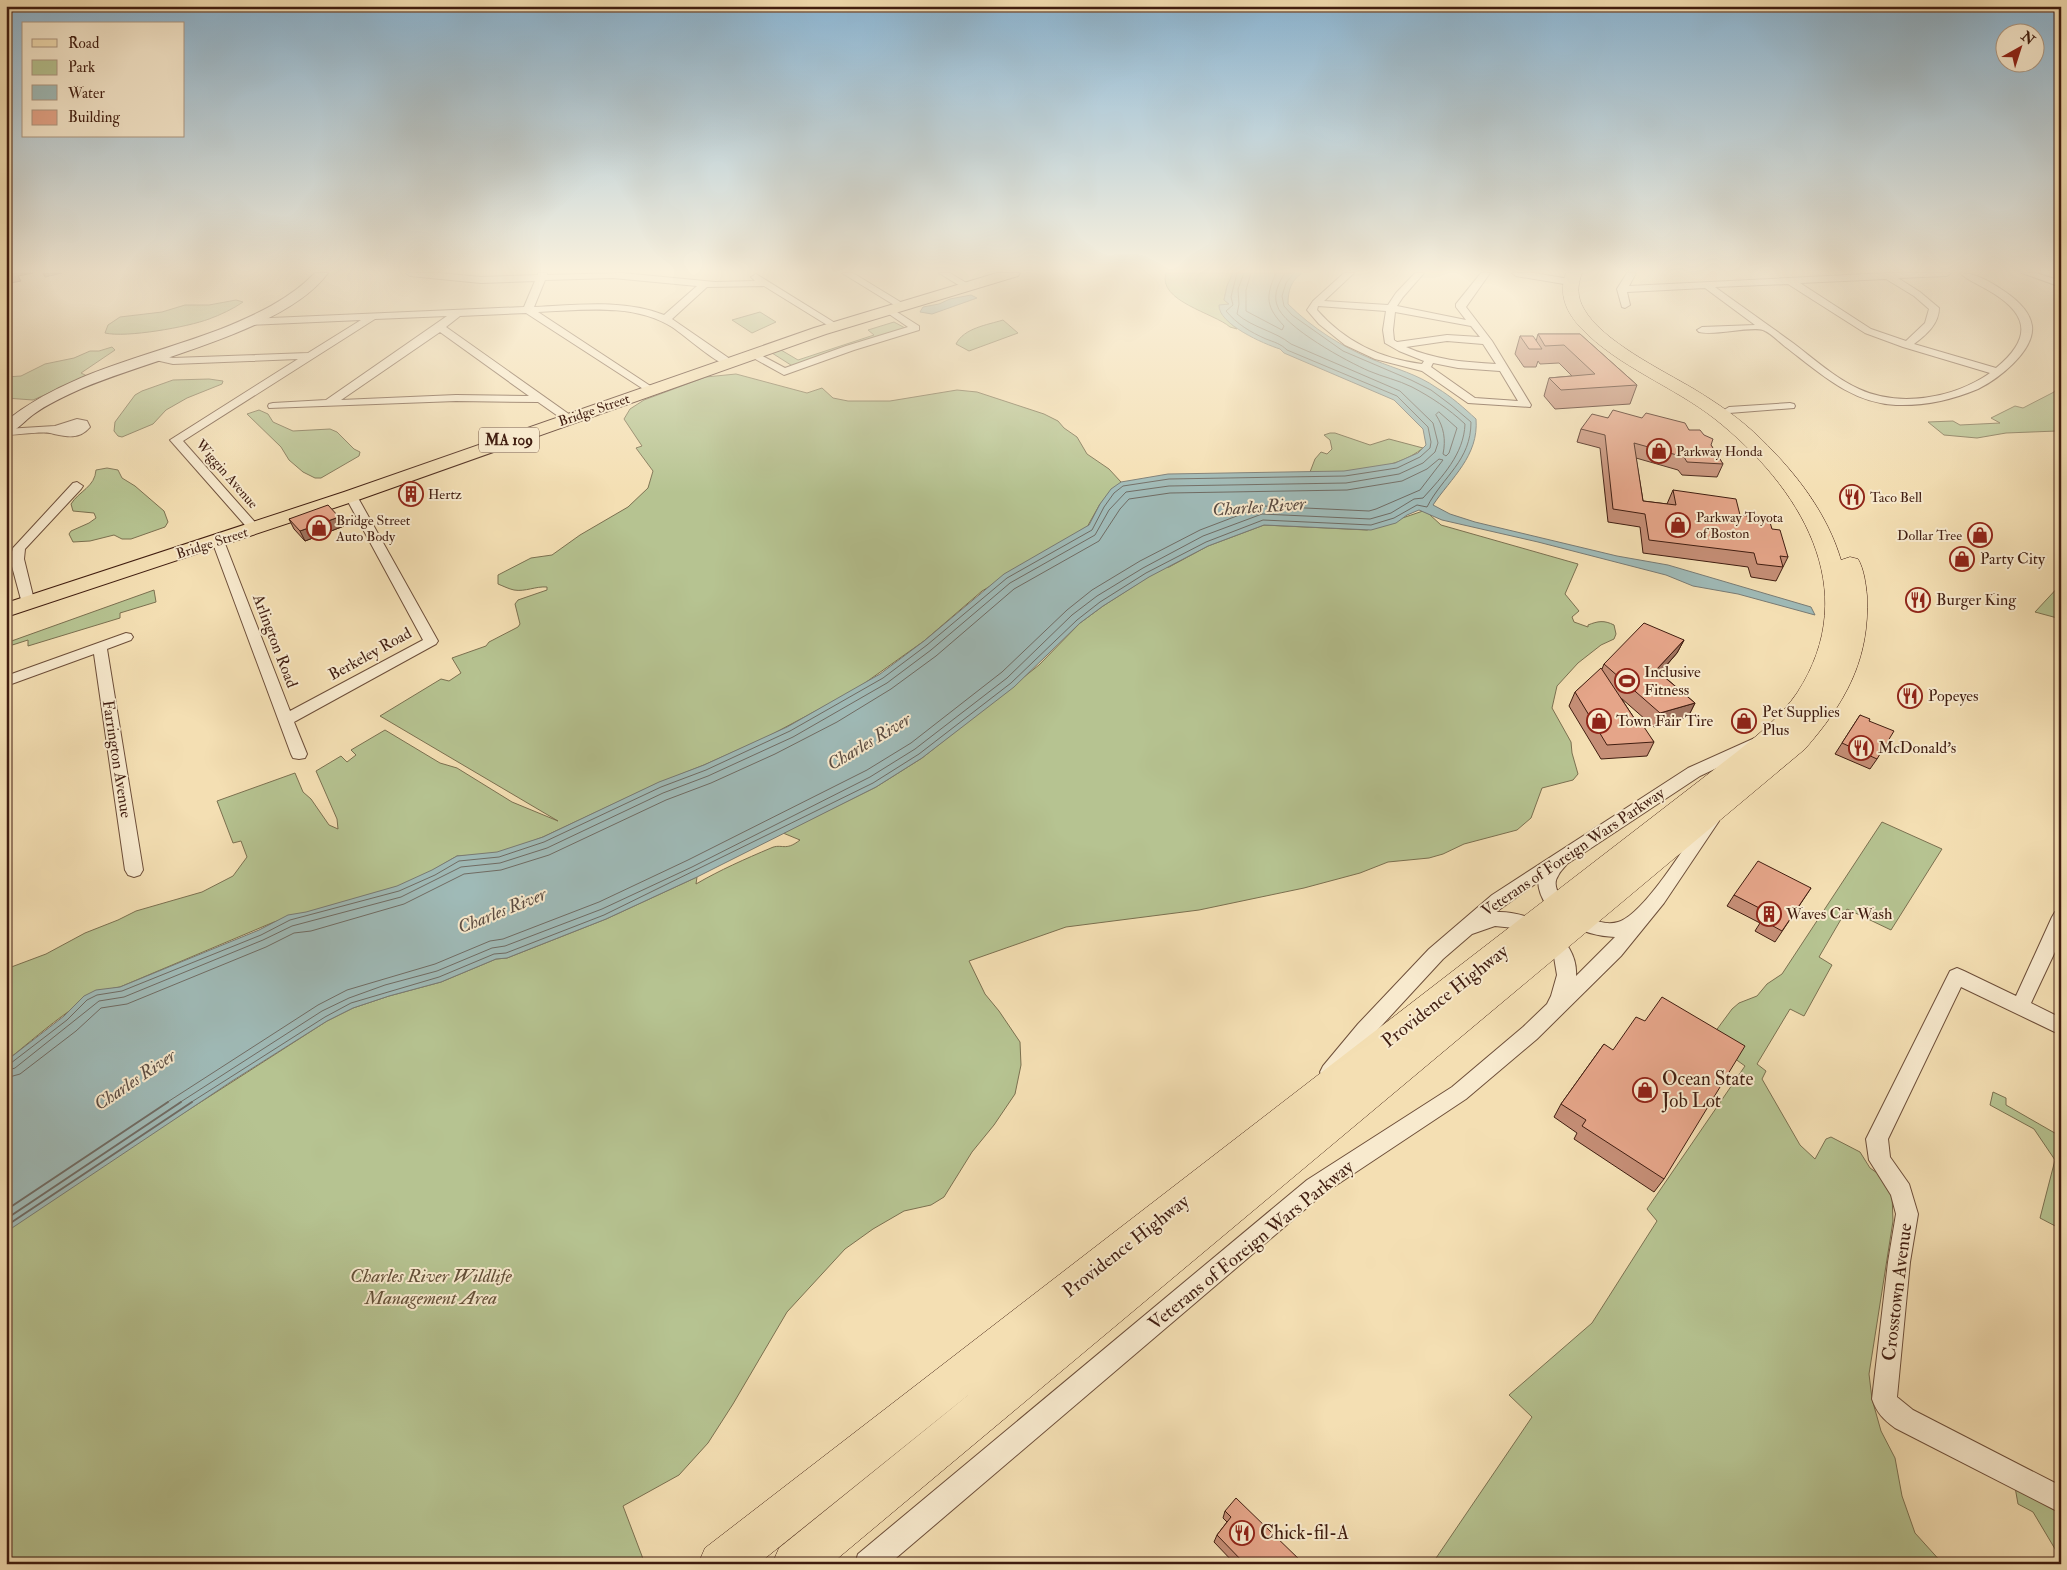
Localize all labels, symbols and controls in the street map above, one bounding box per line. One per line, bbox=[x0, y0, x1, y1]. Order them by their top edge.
legend bbox=[22, 22, 185, 138]
north arrow bbox=[1994, 22, 2044, 72]
text: N bbox=[2017, 27, 2038, 49]
text: Road bbox=[68, 34, 100, 53]
text: Park bbox=[68, 58, 95, 77]
text: Water bbox=[67, 84, 105, 103]
text: Building bbox=[68, 108, 120, 127]
street label: Bridge Street bbox=[556, 390, 632, 430]
road number: MA 109 bbox=[479, 428, 539, 452]
street label: Wiggin Avenue bbox=[192, 435, 262, 512]
shop icon: Parkway Honda bbox=[1646, 438, 1672, 464]
place label: Parkway Honda bbox=[1676, 443, 1763, 461]
building icon: Hertz bbox=[398, 481, 424, 507]
restaurant icon: Taco Bell bbox=[1839, 484, 1865, 510]
place label: Hertz bbox=[428, 486, 462, 503]
place label: Taco Bell bbox=[1870, 489, 1922, 506]
water label: Charles River bbox=[1212, 492, 1308, 522]
place label: Parkway Toyota of Boston bbox=[1696, 509, 1783, 542]
place label: Bridge Street Auto Body bbox=[335, 512, 411, 546]
shop icon: Parkway Toyota of Boston bbox=[1665, 512, 1691, 538]
shop icon: Bridge Street Auto Body bbox=[306, 515, 332, 541]
shop icon: Dollar Tree bbox=[1967, 522, 1993, 548]
street label: Bridge Street bbox=[174, 523, 250, 563]
place label: Dollar Tree bbox=[1897, 527, 1962, 544]
shop icon: Party City bbox=[1949, 546, 1975, 572]
place label: Party City bbox=[1980, 549, 2046, 569]
restaurant icon: Burger King bbox=[1905, 587, 1931, 613]
place label: Burger King bbox=[1936, 590, 2017, 610]
street label: Arlington Road bbox=[248, 591, 302, 691]
street label: Berkeley Road bbox=[325, 623, 415, 685]
place label: Inclusive Fitness bbox=[1644, 662, 1701, 700]
sports icon: Inclusive Fitness bbox=[1614, 668, 1640, 694]
restaurant icon: Popeyes bbox=[1897, 683, 1923, 709]
place label: Popeyes bbox=[1928, 686, 1978, 707]
street label: Farrington Avenue bbox=[98, 699, 136, 820]
place label: Pet Supplies Plus bbox=[1762, 702, 1840, 740]
water label: Charles River bbox=[823, 707, 916, 776]
shop icon: Town Fair Tire bbox=[1586, 708, 1612, 734]
shop icon: Pet Supplies Plus bbox=[1731, 708, 1757, 734]
place label: Town Fair Tire bbox=[1616, 711, 1714, 731]
restaurant icon: McDonald's bbox=[1848, 735, 1874, 761]
place label: McDonald's bbox=[1878, 738, 1956, 758]
street label: Veterans of Foreign Wars Parkway bbox=[1478, 783, 1669, 921]
water label: Charles River bbox=[454, 882, 551, 939]
building icon: Waves Car Wash bbox=[1756, 901, 1782, 927]
place label: Waves Car Wash bbox=[1785, 904, 1893, 924]
street label: Providence Highway bbox=[1377, 939, 1514, 1053]
water label: Charles River bbox=[90, 1044, 181, 1116]
place label: Ocean State Job Lot bbox=[1661, 1067, 1753, 1113]
shop icon: Ocean State Job Lot bbox=[1632, 1077, 1658, 1103]
street label: Veterans of Foreign Wars Parkway bbox=[1143, 1154, 1359, 1335]
street label: Providence Highway bbox=[1058, 1189, 1195, 1303]
street label: Crosstown Avenue bbox=[1877, 1222, 1917, 1362]
park label: Charles River Wildlife Management Area bbox=[350, 1264, 513, 1310]
restaurant icon: Chick-fil-A bbox=[1229, 1520, 1255, 1546]
place label: Chick-fil-A bbox=[1260, 1521, 1349, 1545]

